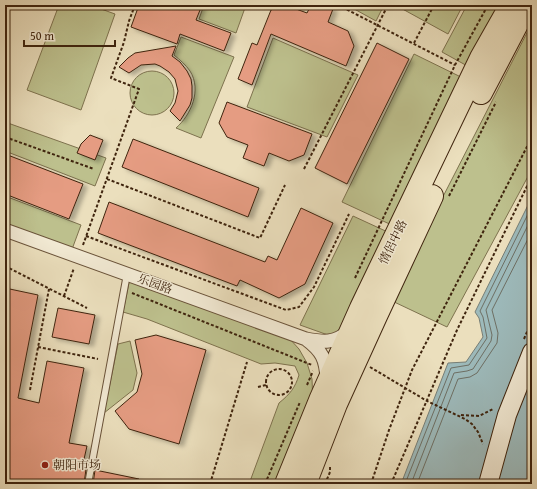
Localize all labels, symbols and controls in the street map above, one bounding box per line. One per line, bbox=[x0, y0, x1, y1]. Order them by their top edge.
scale bar bbox=[24, 22, 115, 48]
text: 50 m bbox=[30, 27, 54, 44]
street label: 情侶中路 bbox=[374, 216, 411, 267]
street label: 乐园路 bbox=[135, 269, 175, 298]
place label: 朝阳市场 bbox=[53, 456, 101, 473]
marker: 朝阳市场 bbox=[40, 460, 50, 470]

